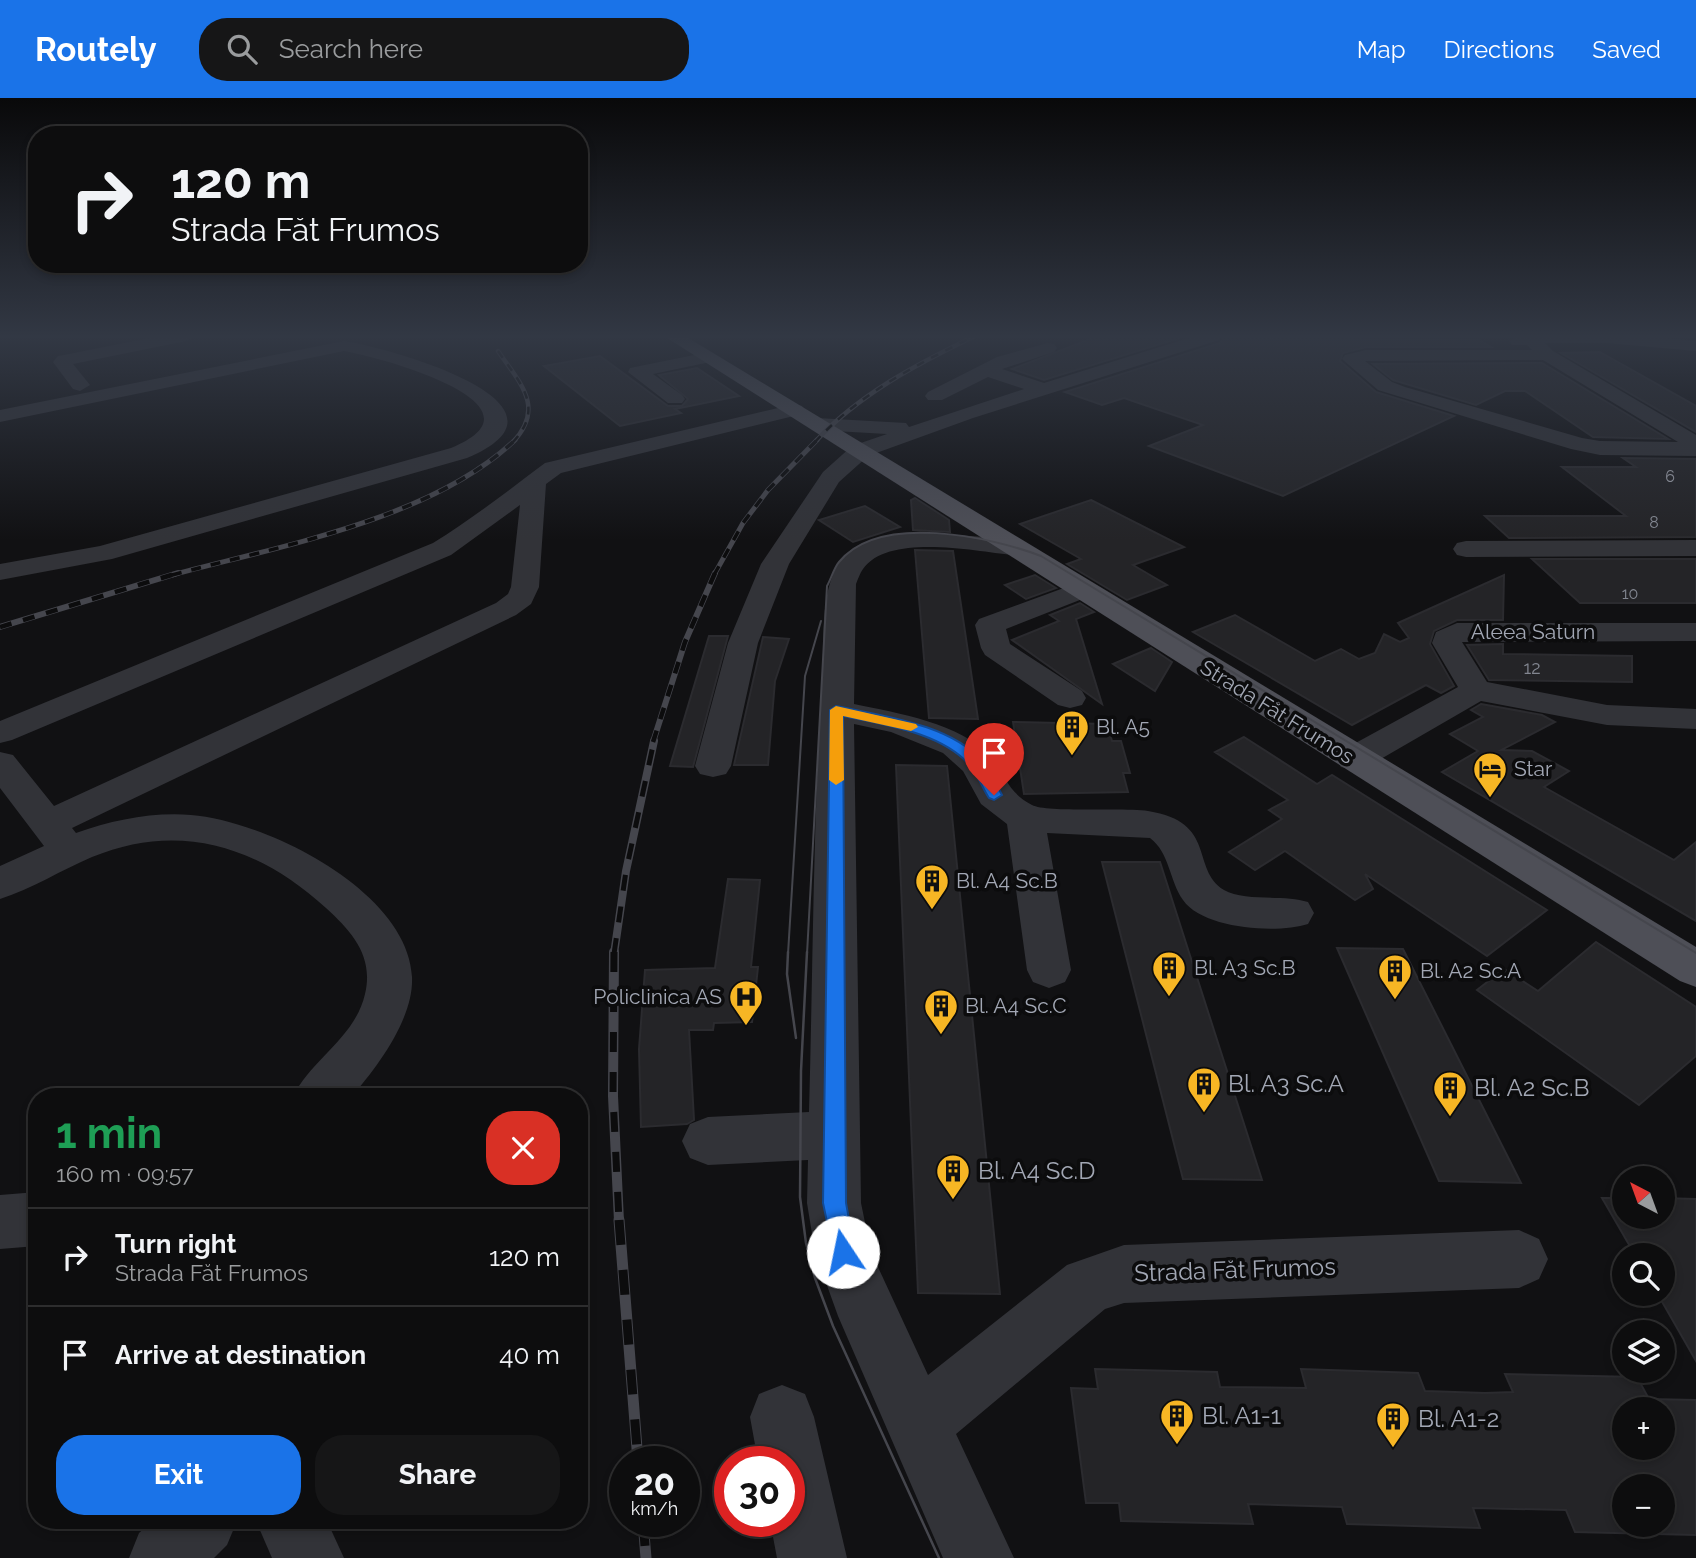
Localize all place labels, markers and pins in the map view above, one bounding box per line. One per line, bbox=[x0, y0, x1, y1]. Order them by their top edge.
building icon: Bl. A5 bbox=[1053, 708, 1091, 757]
place label: Bl. A5 bbox=[1096, 714, 1150, 739]
pin bbox=[964, 723, 1024, 795]
hotel icon: Star bbox=[1471, 750, 1509, 799]
place label: Star bbox=[1514, 756, 1553, 781]
building icon: Bl. A4 Sc.B bbox=[913, 862, 951, 911]
place label: Bl. A4 Sc.B bbox=[956, 868, 1058, 893]
building icon: Bl. A3 Sc.B bbox=[1150, 949, 1188, 998]
building icon: Bl. A2 Sc.A bbox=[1376, 952, 1414, 1001]
place label: Bl. A3 Sc.B bbox=[1194, 955, 1295, 980]
place label: Bl. A2 Sc.A bbox=[1420, 958, 1521, 983]
hospital icon: Policlinica AS bbox=[727, 978, 765, 1027]
place label: Policlinica AS bbox=[593, 984, 722, 1009]
building icon: Bl. A4 Sc.C bbox=[922, 987, 960, 1036]
place label: Bl. A4 Sc.C bbox=[965, 993, 1067, 1018]
building icon: Bl. A3 Sc.A bbox=[1185, 1065, 1223, 1114]
place label: Bl. A3 Sc.A bbox=[1228, 1069, 1344, 1098]
building icon: Bl. A2 Sc.B bbox=[1431, 1069, 1469, 1118]
place label: Bl. A2 Sc.B bbox=[1474, 1073, 1590, 1102]
building icon: Bl. A4 Sc.D bbox=[934, 1152, 972, 1201]
place label: Bl. A4 Sc.D bbox=[978, 1156, 1095, 1185]
building icon: Bl. A1-1 bbox=[1158, 1397, 1196, 1446]
building icon: Bl. A1-2 bbox=[1374, 1400, 1412, 1449]
place label: Bl. A1-1 bbox=[1202, 1401, 1281, 1430]
place label: Bl. A1-2 bbox=[1418, 1404, 1499, 1433]

